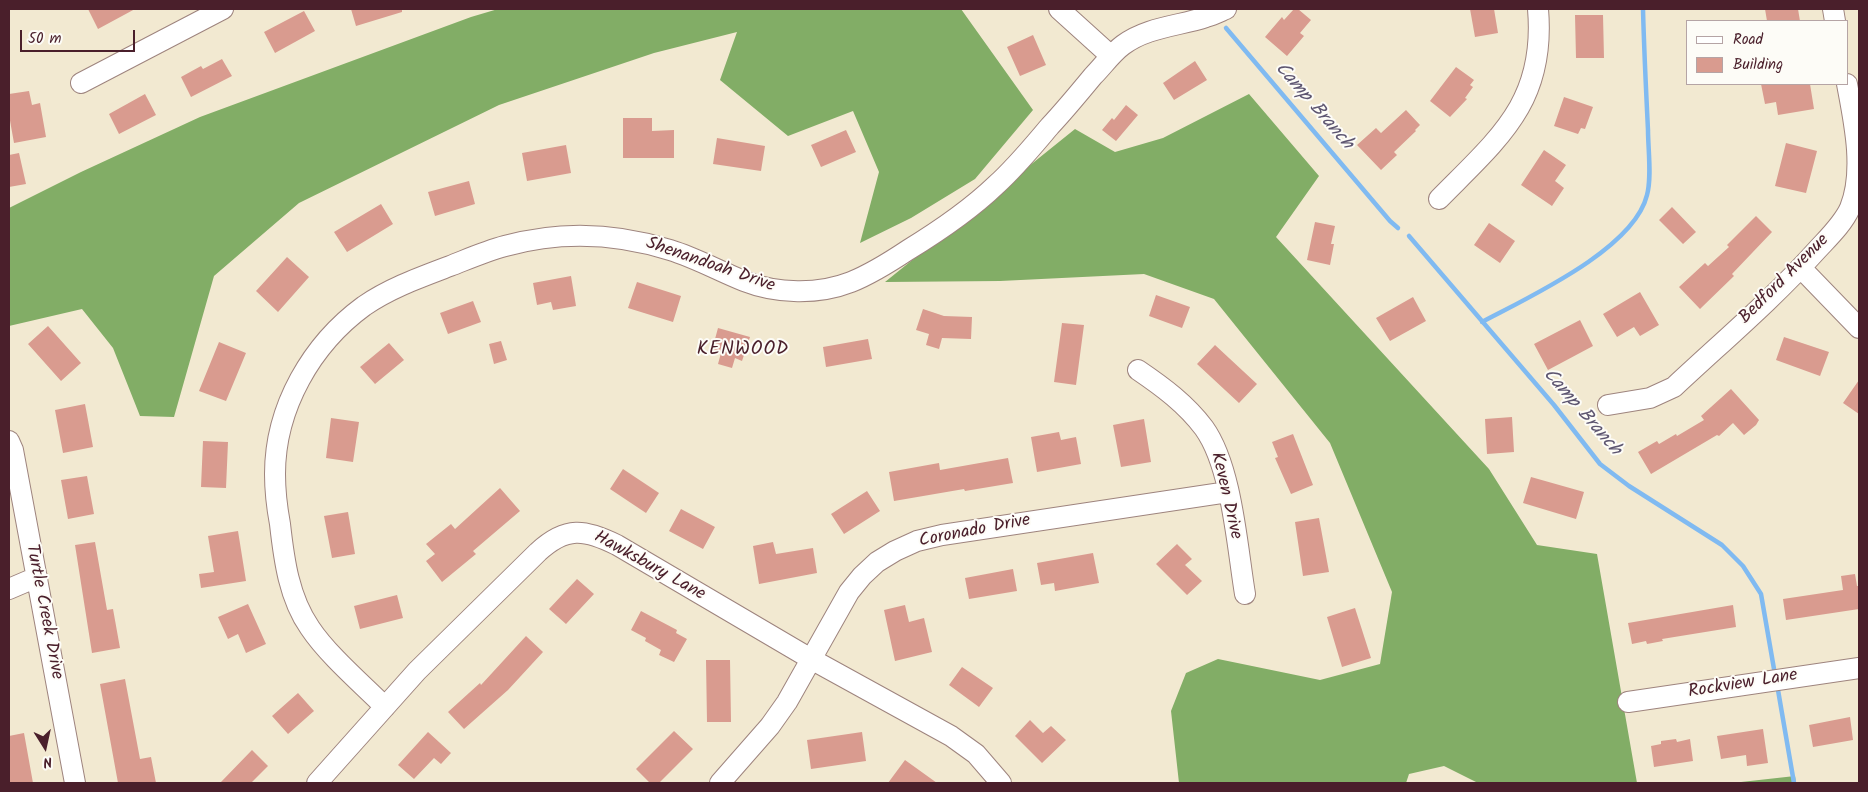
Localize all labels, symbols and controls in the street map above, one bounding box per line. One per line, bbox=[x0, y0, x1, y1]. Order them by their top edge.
scale bar bbox=[22, 20, 138, 52]
legend bbox=[1686, 20, 1848, 85]
text: 50 m bbox=[28, 27, 62, 51]
text: Road bbox=[1733, 28, 1763, 52]
text: Building bbox=[1733, 53, 1783, 77]
water label: Camp Branch bbox=[1269, 59, 1357, 155]
street label: Bedford Avenue bbox=[1735, 230, 1835, 330]
street label: Shenandoah Drive bbox=[643, 234, 777, 298]
district label: KENWOOD bbox=[696, 340, 790, 362]
water label: Camp Branch bbox=[1537, 365, 1625, 461]
street label: Keven Drive bbox=[1204, 450, 1246, 542]
street label: Coronado Drive bbox=[917, 511, 1033, 553]
street label: Hawksbury Lane bbox=[589, 527, 709, 607]
street label: Turtle Creek Drive bbox=[19, 543, 67, 681]
street label: Rockview Lane bbox=[1687, 666, 1799, 704]
north arrow bbox=[20, 722, 70, 772]
text: N bbox=[41, 750, 54, 773]

